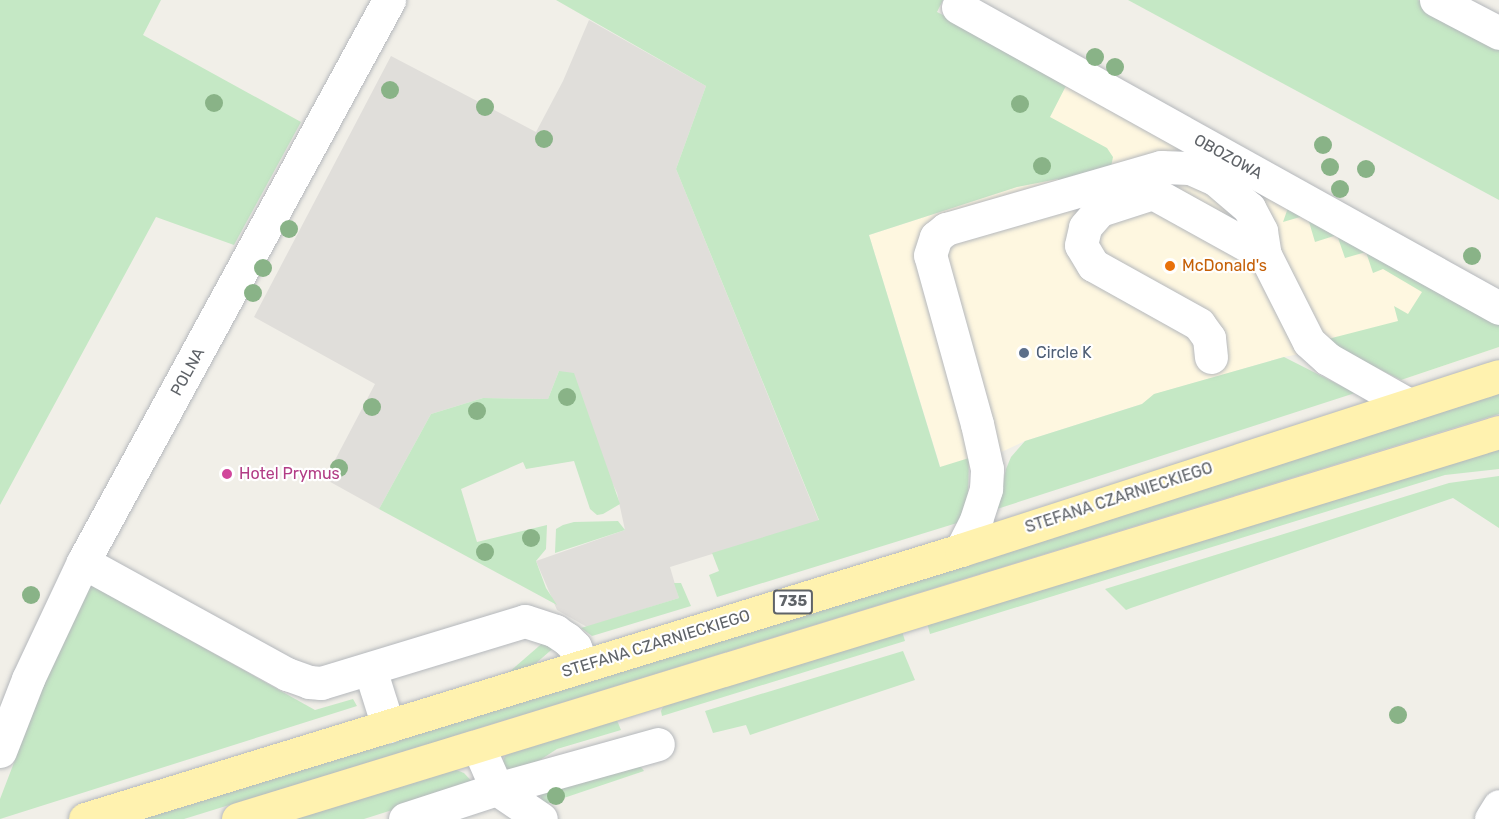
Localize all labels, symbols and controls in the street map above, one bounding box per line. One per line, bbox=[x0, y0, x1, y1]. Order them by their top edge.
street label: OBOZOWA bbox=[1190, 130, 1266, 184]
place label: McDonald's bbox=[1182, 256, 1267, 276]
marker: McDonald's bbox=[1163, 259, 1177, 273]
place label: Circle K bbox=[1036, 343, 1092, 363]
street label: POLNA bbox=[167, 345, 209, 399]
marker: Circle K bbox=[1017, 346, 1031, 360]
street label: STEFANA CZARNIECKIEGO bbox=[1023, 459, 1215, 537]
place label: Hotel Prymus bbox=[239, 464, 340, 484]
marker: Hotel Prymus bbox=[220, 467, 234, 481]
road number: 735 bbox=[772, 590, 814, 614]
street label: STEFANA CZARNIECKIEGO bbox=[559, 606, 753, 682]

